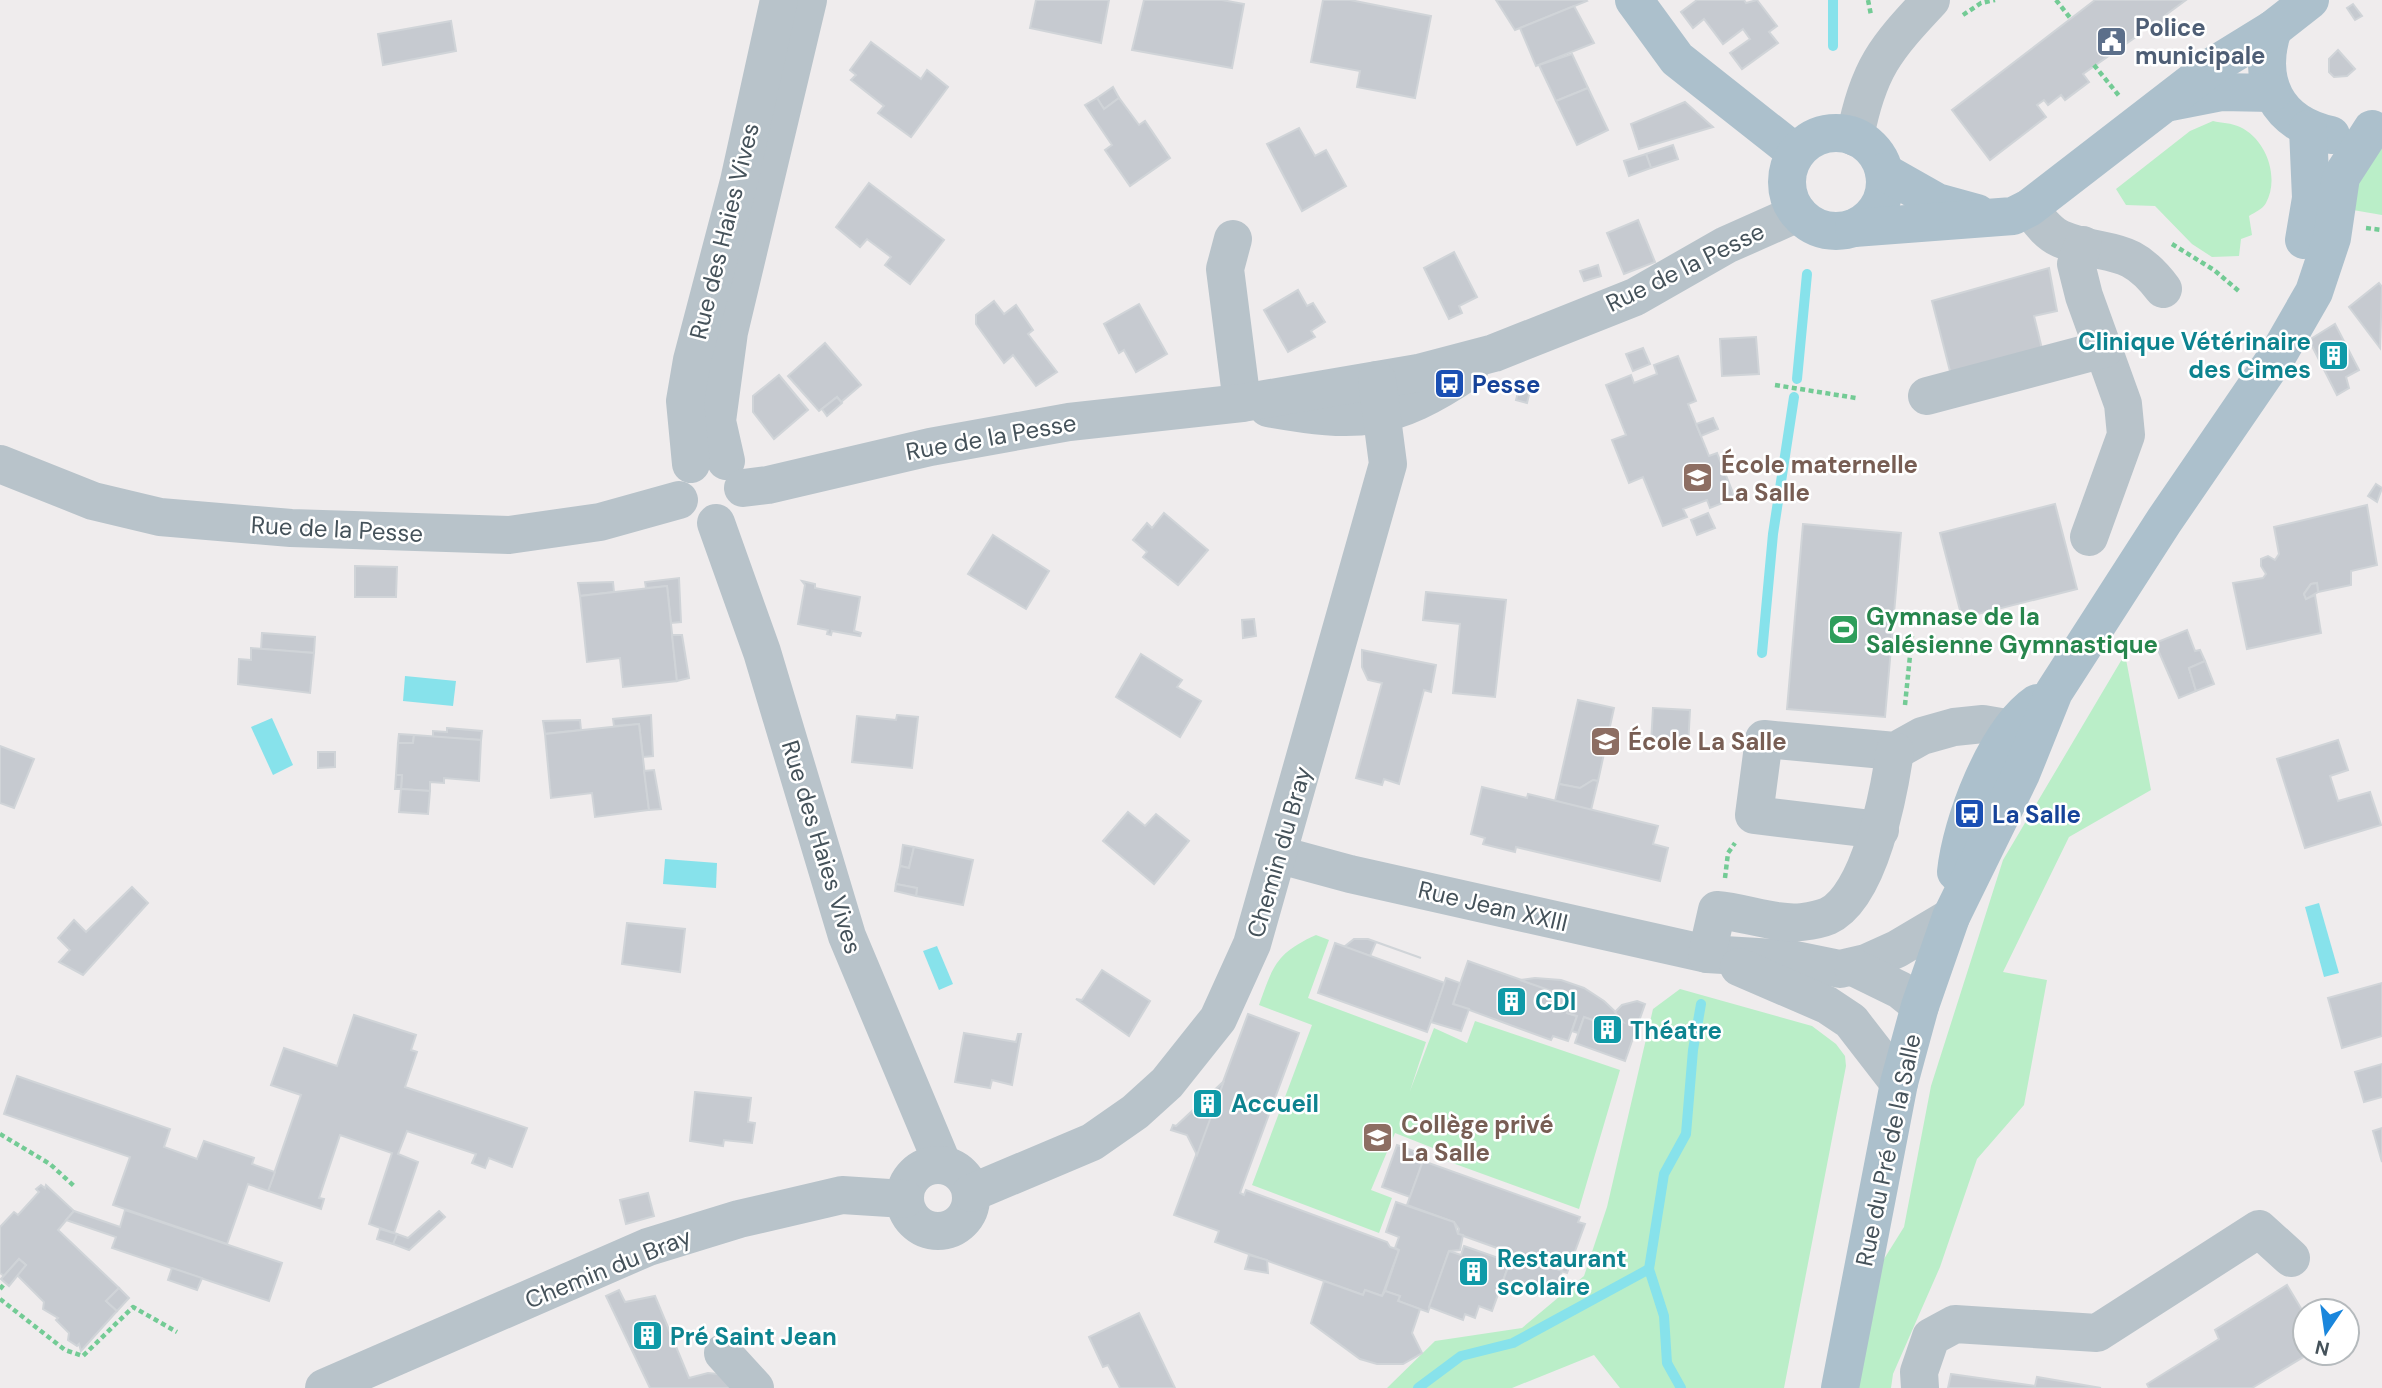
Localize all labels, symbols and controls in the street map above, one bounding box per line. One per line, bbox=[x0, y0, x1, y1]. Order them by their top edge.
place label: Police municipale bbox=[2135, 12, 2266, 71]
public building icon: Police municipale bbox=[2095, 24, 2129, 58]
street label: Rue des Haies Vives bbox=[682, 120, 766, 342]
street label: Rue de la Pesse bbox=[1601, 215, 1769, 319]
place label: Clinique Vétérinaire des Cimes bbox=[2078, 326, 2311, 385]
building icon: Clinique Vétérinaire des Cimes bbox=[2317, 338, 2351, 372]
bus stop icon: Pesse bbox=[1432, 367, 1466, 401]
place label: Pesse bbox=[1472, 369, 1541, 400]
street label: Rue de la Pesse bbox=[903, 407, 1079, 467]
place label: École maternelle La Salle bbox=[1721, 448, 1918, 508]
school or university icon: École maternelle La Salle bbox=[1681, 461, 1715, 495]
street label: Rue de la Pesse bbox=[250, 509, 424, 549]
place label: Gymnase de la Salésienne Gymnastique bbox=[1866, 601, 2158, 660]
sports icon: Gymnase de la Salésienne Gymnastique bbox=[1826, 613, 1860, 647]
school or university icon: École La Salle bbox=[1588, 724, 1622, 758]
place label: École La Salle bbox=[1628, 725, 1787, 757]
street label: Rue des Haies Vives bbox=[775, 736, 869, 958]
street label: Chemin du Bray bbox=[1240, 763, 1318, 941]
bus stop icon: La Salle bbox=[1952, 797, 1986, 831]
place label: La Salle bbox=[1992, 799, 2081, 830]
street label: Rue Jean XXIII bbox=[1415, 874, 1571, 938]
building icon: CDI bbox=[1495, 984, 1529, 1018]
place label: CDI bbox=[1535, 986, 1576, 1017]
building icon: Théatre bbox=[1590, 1013, 1624, 1047]
place label: Théatre bbox=[1630, 1015, 1722, 1046]
street label: Rue du Pré de la Salle bbox=[1848, 1031, 1928, 1269]
building icon: Accueil bbox=[1191, 1086, 1225, 1120]
place label: Accueil bbox=[1231, 1088, 1319, 1119]
place label: Collège privé La Salle bbox=[1401, 1109, 1554, 1168]
school or university icon: Collège privé La Salle bbox=[1361, 1121, 1395, 1155]
street label: Chemin du Bray bbox=[520, 1221, 696, 1315]
place label: Restaurant scolaire bbox=[1497, 1243, 1627, 1302]
building icon: Restaurant scolaire bbox=[1457, 1255, 1491, 1289]
north arrow bbox=[2291, 1297, 2361, 1367]
building icon: Pré Saint Jean bbox=[630, 1319, 664, 1353]
place label: Pré Saint Jean bbox=[670, 1321, 837, 1352]
text: N bbox=[2313, 1334, 2332, 1362]

